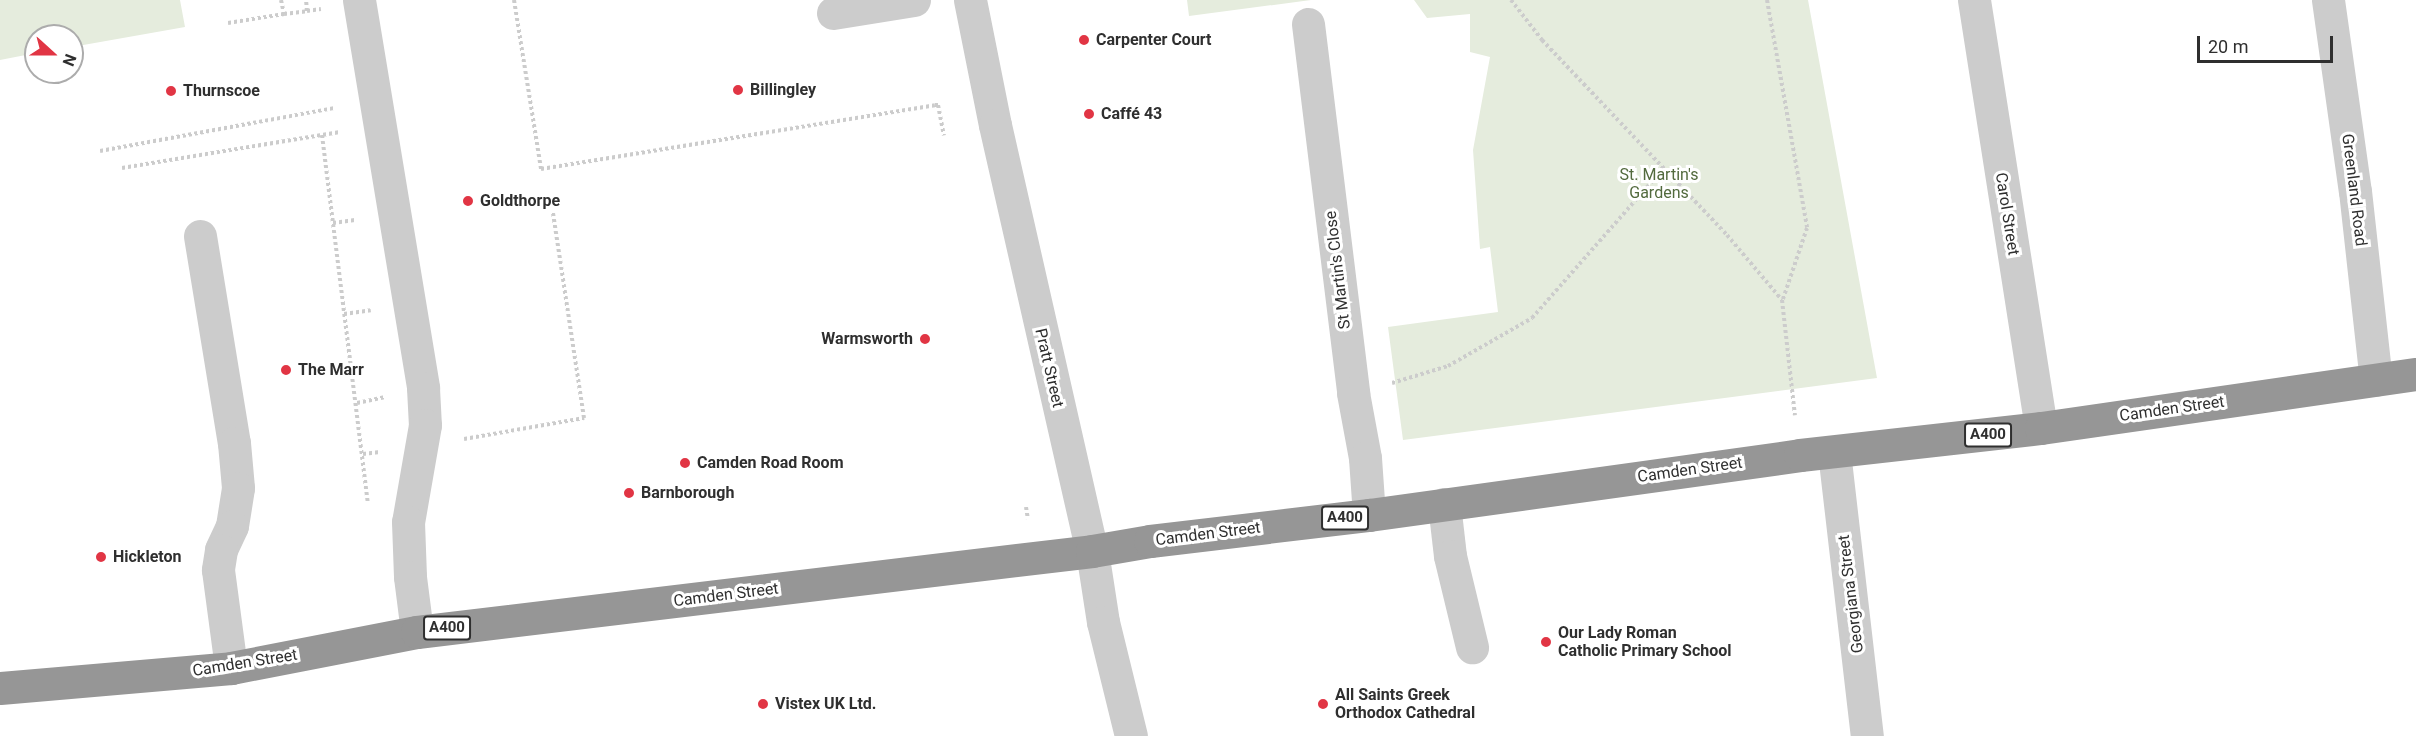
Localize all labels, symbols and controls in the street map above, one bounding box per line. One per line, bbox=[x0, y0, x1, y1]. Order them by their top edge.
north arrow bbox=[24, 24, 84, 84]
scale bar bbox=[2200, 24, 2336, 62]
place label: Carpenter Court bbox=[1096, 30, 1212, 50]
marker: Carpenter Court bbox=[1077, 33, 1091, 47]
text: 20 m bbox=[2208, 36, 2248, 57]
text: N bbox=[59, 51, 80, 69]
place label: Billingley bbox=[750, 80, 816, 100]
place label: Thurnscoe bbox=[183, 81, 260, 101]
marker: Billingley bbox=[731, 83, 745, 97]
marker: Thurnscoe bbox=[164, 84, 178, 98]
place label: Caffé 43 bbox=[1101, 104, 1162, 124]
marker: Caffé 43 bbox=[1082, 107, 1096, 121]
street label: Greenland Road bbox=[2338, 133, 2370, 247]
park label: St. Martin's Gardens bbox=[1620, 165, 1698, 203]
street label: Carol Street bbox=[1991, 171, 2023, 257]
place label: Goldthorpe bbox=[480, 191, 560, 211]
marker: Goldthorpe bbox=[461, 194, 475, 208]
street label: St Martin's Close bbox=[1321, 210, 1355, 330]
street label: Pratt Street bbox=[1031, 327, 1067, 409]
place label: Warmsworth bbox=[821, 329, 913, 349]
marker: Warmsworth bbox=[918, 332, 932, 346]
place label: The Marr bbox=[298, 360, 364, 380]
marker: The Marr bbox=[279, 363, 293, 377]
street label: Camden Street bbox=[2118, 392, 2226, 426]
road number: A400 bbox=[1964, 423, 2012, 447]
place label: Camden Road Room bbox=[697, 453, 843, 473]
street label: Camden Street bbox=[1636, 453, 1744, 487]
marker: Camden Road Room bbox=[678, 456, 692, 470]
place label: Barnborough bbox=[641, 483, 734, 503]
marker: Barnborough bbox=[622, 486, 636, 500]
road number: A400 bbox=[1321, 506, 1369, 530]
street label: Camden Street bbox=[1154, 518, 1262, 550]
street label: Georgiana Street bbox=[1834, 534, 1868, 654]
place label: Hickleton bbox=[113, 547, 181, 567]
marker: Hickleton bbox=[94, 550, 108, 564]
street label: Camden Street bbox=[672, 579, 780, 611]
road number: A400 bbox=[423, 616, 471, 640]
place label: Our Lady Roman Catholic Primary School bbox=[1558, 623, 1732, 661]
marker: Our Lady Roman Catholic Primary School bbox=[1539, 635, 1553, 649]
street label: Camden Street bbox=[191, 645, 299, 681]
place label: All Saints Greek Orthodox Cathedral bbox=[1335, 685, 1475, 723]
place label: Vistex UK Ltd. bbox=[775, 694, 876, 714]
marker: Vistex UK Ltd. bbox=[756, 697, 770, 711]
marker: All Saints Greek Orthodox Cathedral bbox=[1316, 697, 1330, 711]

